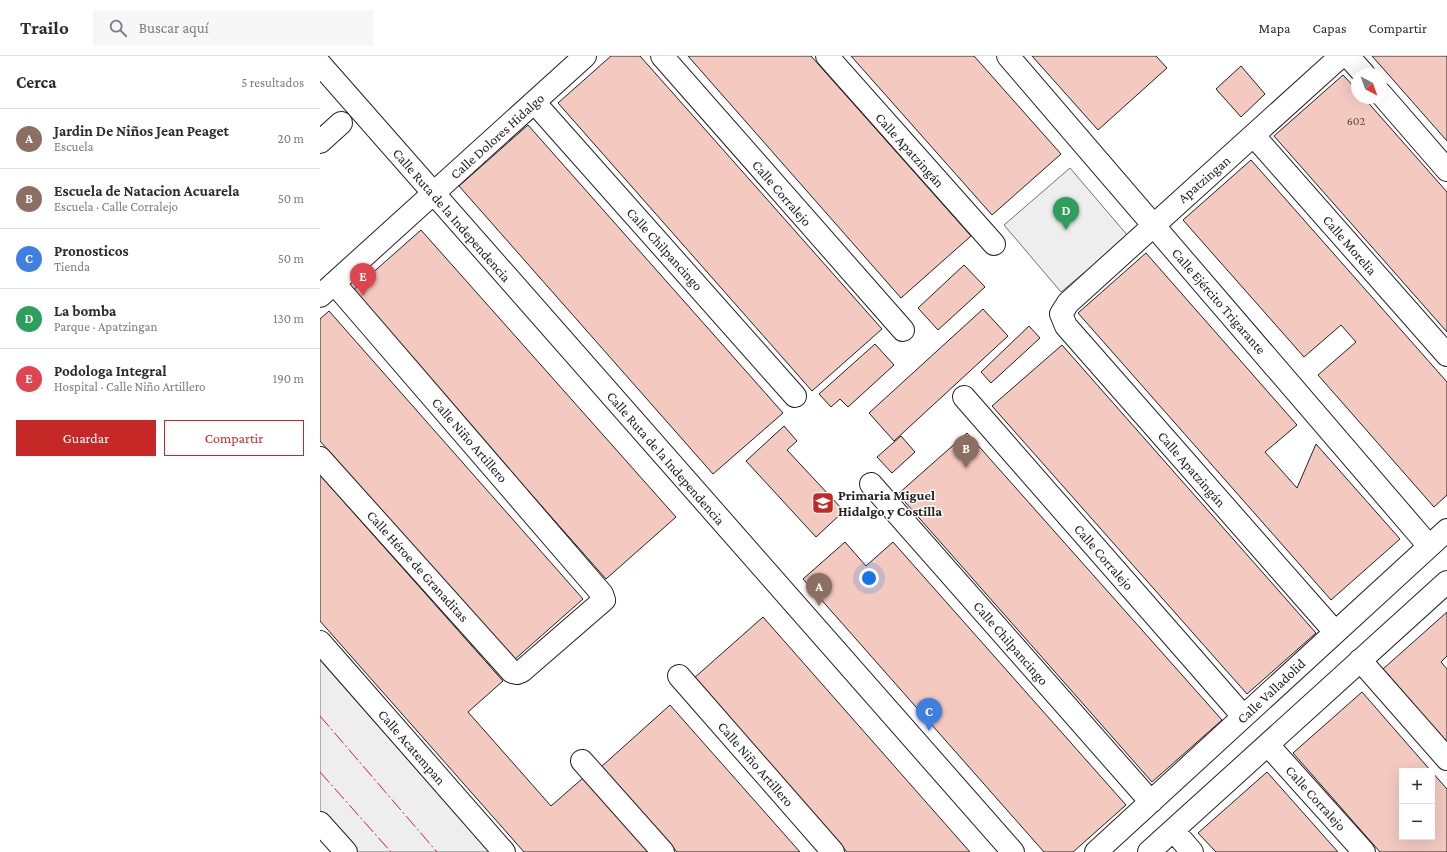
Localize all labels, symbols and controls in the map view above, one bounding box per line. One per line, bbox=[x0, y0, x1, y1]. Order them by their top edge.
search box bbox=[93, 10, 373, 46]
text: Trailo bbox=[20, 17, 69, 38]
icon: search bbox=[107, 17, 129, 39]
text: Buscar aquí bbox=[139, 20, 209, 36]
text: Mapa bbox=[1259, 20, 1291, 36]
text: Capas bbox=[1313, 20, 1347, 36]
text: Compartir bbox=[1369, 20, 1427, 36]
north arrow bbox=[1351, 68, 1387, 104]
text: Cerca bbox=[16, 73, 56, 92]
text: 5 resultados bbox=[241, 75, 304, 90]
street label: Calle Dolores Hidalgo bbox=[447, 90, 547, 182]
street label: Calle Apatzingán bbox=[872, 109, 948, 191]
house number: 602 bbox=[1347, 114, 1366, 128]
text: Jardin De Niños Jean Peaget bbox=[54, 123, 229, 139]
text: A bbox=[25, 131, 33, 146]
text: 20 m bbox=[278, 131, 304, 146]
text: Escuela bbox=[54, 139, 94, 154]
street label: Calle Ruta de la Independencia bbox=[390, 145, 515, 285]
street label: Apatzingan bbox=[1175, 152, 1234, 206]
street label: Calle Corralejo bbox=[748, 157, 815, 230]
text: Escuela de Natacion Acuarela bbox=[54, 183, 240, 199]
text: B bbox=[25, 191, 33, 206]
text: 50 m bbox=[278, 191, 304, 206]
pin: D bbox=[1053, 197, 1079, 230]
text: Escuela · Calle Corralejo bbox=[54, 199, 178, 214]
street label: Calle Chilpancingo bbox=[624, 204, 706, 294]
street label: Calle Morelia bbox=[1320, 212, 1381, 279]
text: Pronosticos bbox=[54, 243, 129, 259]
street label: Calle Ejército Trigarante bbox=[1168, 245, 1269, 358]
text: C bbox=[25, 251, 33, 266]
text: 50 m bbox=[278, 251, 304, 266]
text: Tienda bbox=[54, 259, 90, 274]
pin: E bbox=[350, 263, 376, 296]
text: La bomba bbox=[54, 303, 116, 319]
text: D bbox=[25, 311, 33, 326]
text: 130 m bbox=[273, 311, 304, 326]
text: Parque · Apatzingan bbox=[54, 319, 158, 334]
text: Podologa Integral bbox=[54, 363, 167, 379]
text: E bbox=[25, 371, 33, 386]
text: 190 m bbox=[273, 371, 304, 386]
text: Hospital · Calle Niño Artillero bbox=[54, 379, 205, 394]
street label: Calle Ruta de la Independencia bbox=[604, 388, 729, 528]
street label: Calle Niño Artillero bbox=[429, 394, 511, 486]
button: Guardar bbox=[16, 420, 156, 456]
button: Compartir bbox=[164, 420, 304, 456]
street label: Calle Apatzingán bbox=[1155, 428, 1230, 510]
pin: B bbox=[953, 435, 979, 468]
place label: Primaria Miguel Hidalgo y Costilla bbox=[838, 487, 942, 519]
school or university icon: Primaria Miguel Hidalgo y Costilla bbox=[810, 490, 836, 516]
street label: Calle Héroe de Granaditas bbox=[364, 507, 472, 625]
street label: Calle Corralejo bbox=[1070, 521, 1137, 594]
your location bbox=[859, 568, 879, 588]
pin: A bbox=[806, 573, 832, 606]
street label: Calle Chilpancingo bbox=[970, 598, 1052, 688]
street label: Calle Valladolid bbox=[1234, 655, 1309, 727]
pin: C bbox=[916, 698, 942, 731]
street label: Calle Acatempan bbox=[375, 706, 449, 788]
street label: Calle Niño Artillero bbox=[715, 718, 797, 810]
street label: Calle Corralejo bbox=[1282, 762, 1350, 835]
map controls bbox=[1399, 768, 1435, 840]
button: + bbox=[1399, 768, 1435, 804]
button: − bbox=[1399, 804, 1435, 840]

